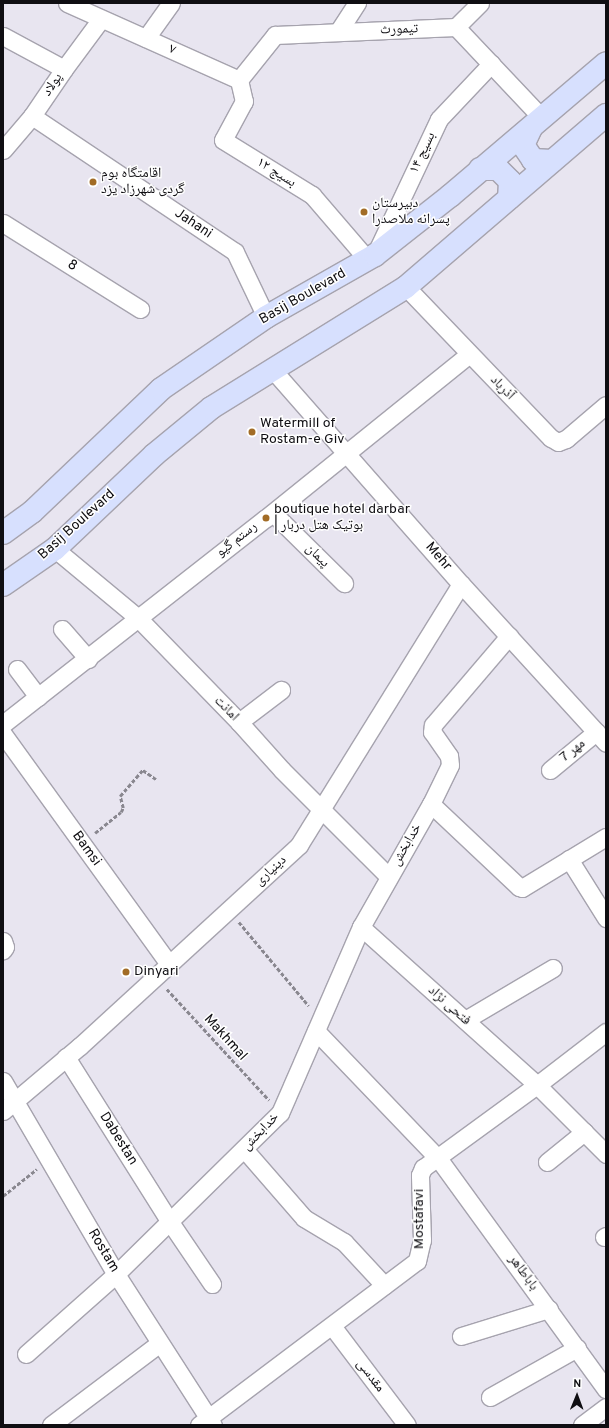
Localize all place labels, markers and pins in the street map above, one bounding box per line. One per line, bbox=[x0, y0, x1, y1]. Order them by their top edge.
place label: اقامتگاه بوم گردی شهرزاد یزد bbox=[101, 166, 184, 198]
marker: اقامتگاه بوم گردی شهرزاد یزد bbox=[88, 177, 98, 187]
place label: دبیرستان پسرانه ملاصدرا bbox=[372, 196, 450, 228]
marker: دبیرستان پسرانه ملاصدرا bbox=[359, 207, 369, 217]
place label: Watermill of Rostam-e Giv bbox=[260, 416, 344, 448]
marker: Watermill of Rostam-e Giv bbox=[247, 427, 257, 437]
place label: boutique hotel darbar | بوتیک هتل دربار bbox=[274, 502, 410, 534]
marker: boutique hotel darbar | بوتیک هتل دربار bbox=[261, 513, 271, 523]
place label: Dinyari bbox=[134, 964, 179, 980]
marker: Dinyari bbox=[121, 967, 131, 977]

